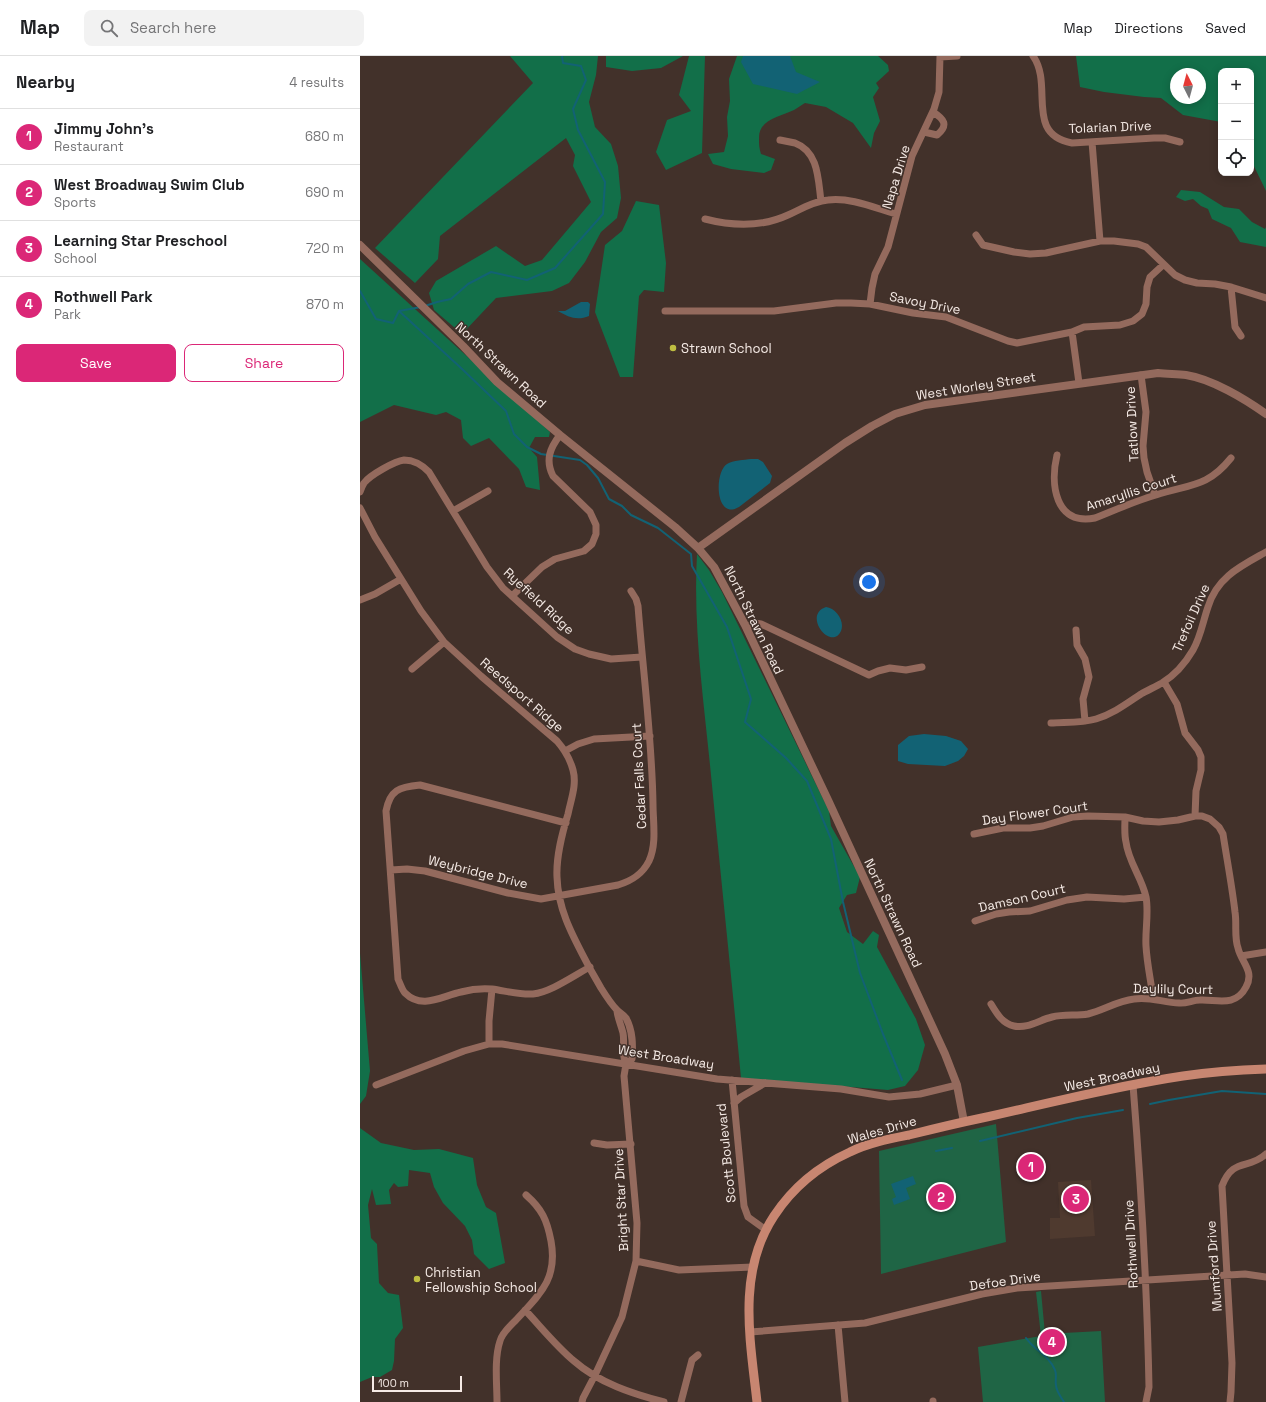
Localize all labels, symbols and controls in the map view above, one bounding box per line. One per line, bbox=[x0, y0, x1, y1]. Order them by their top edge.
search box bbox=[84, 10, 364, 46]
text: Map bbox=[20, 15, 60, 40]
icon: search bbox=[98, 17, 120, 39]
text: Search here bbox=[130, 18, 216, 37]
text: Map bbox=[1063, 19, 1093, 37]
text: Directions bbox=[1115, 19, 1183, 37]
text: Saved bbox=[1205, 19, 1246, 37]
north arrow bbox=[1170, 68, 1206, 104]
map controls bbox=[1218, 68, 1254, 176]
button: + bbox=[1218, 68, 1254, 104]
text: Nearby bbox=[16, 71, 75, 93]
text: 4 results bbox=[289, 74, 344, 91]
button: − bbox=[1218, 104, 1254, 140]
street label: Tolarian Drive bbox=[1068, 117, 1152, 137]
text: Jimmy John's bbox=[54, 119, 154, 138]
text: 1 bbox=[26, 128, 32, 145]
text: 680 m bbox=[305, 128, 344, 145]
text: Restaurant bbox=[54, 138, 124, 155]
button: locate bbox=[1218, 140, 1254, 176]
street label: Napa Drive bbox=[878, 143, 914, 211]
text: West Broadway Swim Club bbox=[54, 175, 245, 194]
text: 2 bbox=[25, 184, 33, 201]
text: 690 m bbox=[305, 184, 344, 201]
text: Sports bbox=[54, 194, 96, 211]
text: Learning Star Preschool bbox=[54, 231, 227, 250]
text: 3 bbox=[25, 240, 33, 257]
text: 720 m bbox=[306, 240, 344, 257]
text: School bbox=[54, 250, 97, 267]
text: Rothwell Park bbox=[54, 287, 153, 306]
street label: Savoy Drive bbox=[888, 288, 962, 318]
text: 4 bbox=[25, 296, 33, 313]
text: 870 m bbox=[306, 296, 344, 313]
text: Park bbox=[54, 306, 81, 323]
street label: North Strawn Road bbox=[452, 318, 550, 412]
place label: Strawn School bbox=[681, 340, 772, 357]
marker: Strawn School bbox=[668, 343, 678, 353]
button: Save bbox=[16, 344, 176, 382]
button: Share bbox=[184, 344, 344, 382]
street label: West Worley Street bbox=[915, 368, 1037, 404]
street label: Tatlow Drive bbox=[1122, 386, 1142, 462]
street label: Amaryllis Court bbox=[1083, 469, 1179, 515]
street label: North Strawn Road bbox=[720, 563, 788, 677]
street label: Ryefield Ridge bbox=[500, 564, 578, 638]
your location bbox=[859, 572, 879, 592]
street label: Trefoil Drive bbox=[1168, 581, 1214, 655]
street label: Reedsport Ridge bbox=[477, 654, 567, 736]
street label: Cedar Falls Court bbox=[628, 722, 650, 830]
street label: Day Flower Court bbox=[981, 797, 1089, 829]
street label: Weybridge Drive bbox=[426, 851, 530, 893]
street label: North Strawn Road bbox=[860, 856, 926, 970]
street label: Damson Court bbox=[977, 880, 1067, 916]
street label: Daylily Court bbox=[1133, 980, 1213, 998]
street label: West Broadway bbox=[617, 1041, 715, 1073]
street label: West Broadway bbox=[1063, 1059, 1161, 1095]
street label: Scott Boulevard bbox=[712, 1102, 740, 1204]
street label: Wales Drive bbox=[846, 1112, 918, 1148]
street label: Bright Star Drive bbox=[610, 1148, 632, 1252]
pin: 1 bbox=[1018, 1152, 1044, 1182]
pin: 2 bbox=[928, 1182, 954, 1212]
pin: 3 bbox=[1063, 1184, 1089, 1214]
street label: Rothwell Drive bbox=[1120, 1199, 1142, 1289]
street label: Mumford Drive bbox=[1202, 1220, 1226, 1312]
place label: Christian Fellowship School bbox=[425, 1264, 537, 1296]
street label: Defoe Drive bbox=[968, 1268, 1042, 1294]
marker: Christian Fellowship School bbox=[412, 1274, 422, 1284]
pin: 4 bbox=[1039, 1327, 1065, 1357]
scale bar bbox=[372, 1374, 462, 1393]
text: 100 m bbox=[378, 1376, 409, 1390]

